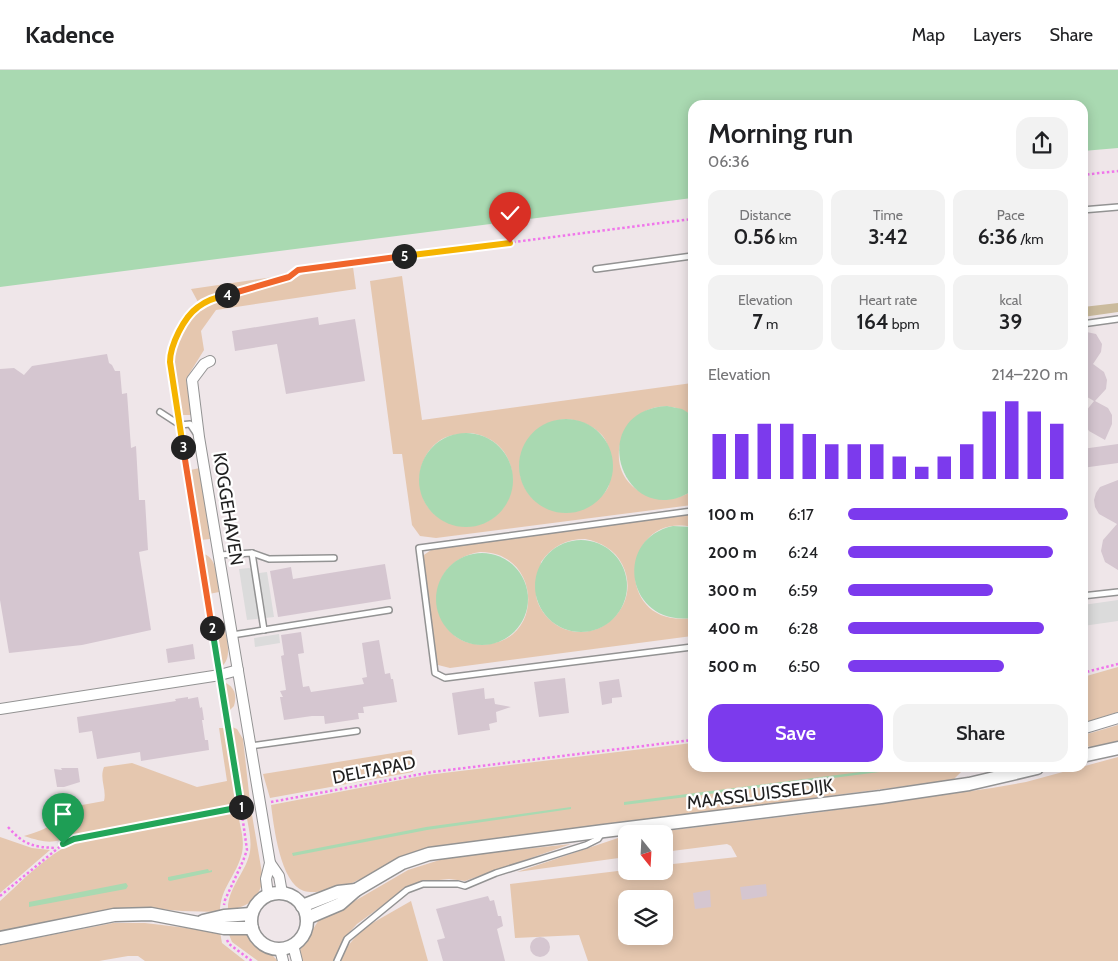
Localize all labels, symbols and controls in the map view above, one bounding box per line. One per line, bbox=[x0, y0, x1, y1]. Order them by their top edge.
text: Kadence bbox=[25, 20, 114, 49]
text: Map bbox=[912, 24, 945, 46]
text: Layers bbox=[973, 24, 1022, 46]
text: Share bbox=[1050, 24, 1093, 46]
text: Morning run bbox=[708, 116, 853, 150]
button: share bbox=[1016, 117, 1068, 169]
text: 06:36 bbox=[708, 152, 749, 171]
pin bbox=[489, 192, 531, 243]
icon: check bbox=[496, 199, 524, 227]
text: Distance bbox=[740, 206, 791, 224]
text: Time bbox=[873, 206, 903, 224]
text: Pace bbox=[997, 206, 1025, 224]
text: 0.56 bbox=[733, 224, 776, 249]
text: 3:42 bbox=[868, 224, 908, 249]
text: 6:36 bbox=[978, 224, 1017, 249]
text: km bbox=[776, 230, 797, 248]
text: /km bbox=[1017, 230, 1044, 248]
pin: 5 bbox=[392, 244, 416, 268]
text: 5 bbox=[401, 247, 408, 265]
pin: 4 bbox=[214, 282, 240, 308]
text: 4 bbox=[223, 286, 232, 304]
text: Elevation bbox=[738, 291, 793, 309]
text: Heart rate bbox=[859, 291, 917, 309]
text: kcal bbox=[999, 291, 1022, 309]
text: 7 bbox=[752, 309, 763, 334]
text: 164 bbox=[857, 309, 888, 334]
text: 39 bbox=[999, 309, 1022, 334]
text: m bbox=[763, 315, 778, 333]
text: bpm bbox=[888, 315, 919, 333]
text: Elevation bbox=[708, 365, 771, 384]
text: 214–220 m bbox=[991, 365, 1068, 384]
pin: 3 bbox=[170, 434, 196, 460]
text: 3 bbox=[180, 438, 187, 456]
street label: KOGGEHAVEN bbox=[208, 451, 248, 567]
text: 100 m bbox=[708, 505, 754, 524]
text: 6:17 bbox=[788, 505, 814, 524]
text: 200 m bbox=[708, 543, 757, 562]
text: 6:24 bbox=[788, 543, 818, 562]
text: 300 m bbox=[708, 581, 757, 600]
text: 6:59 bbox=[788, 581, 818, 600]
pin: 2 bbox=[200, 616, 224, 640]
text: 2 bbox=[209, 619, 216, 637]
text: 400 m bbox=[708, 619, 758, 638]
text: 6:28 bbox=[788, 619, 819, 638]
text: 500 m bbox=[708, 657, 757, 676]
text: 6:50 bbox=[788, 657, 820, 676]
button: Save bbox=[708, 704, 883, 762]
button: Share bbox=[893, 704, 1068, 762]
street label: DELTAPAD bbox=[331, 751, 417, 789]
street label: MAASSLUISSEDIJK bbox=[685, 774, 835, 814]
pin bbox=[42, 793, 84, 844]
pin: 1 bbox=[228, 794, 254, 820]
text: 1 bbox=[239, 798, 244, 816]
icon: arrive bbox=[49, 800, 77, 828]
north arrow bbox=[618, 825, 672, 880]
map controls bbox=[618, 825, 673, 945]
button: layers bbox=[618, 890, 673, 945]

